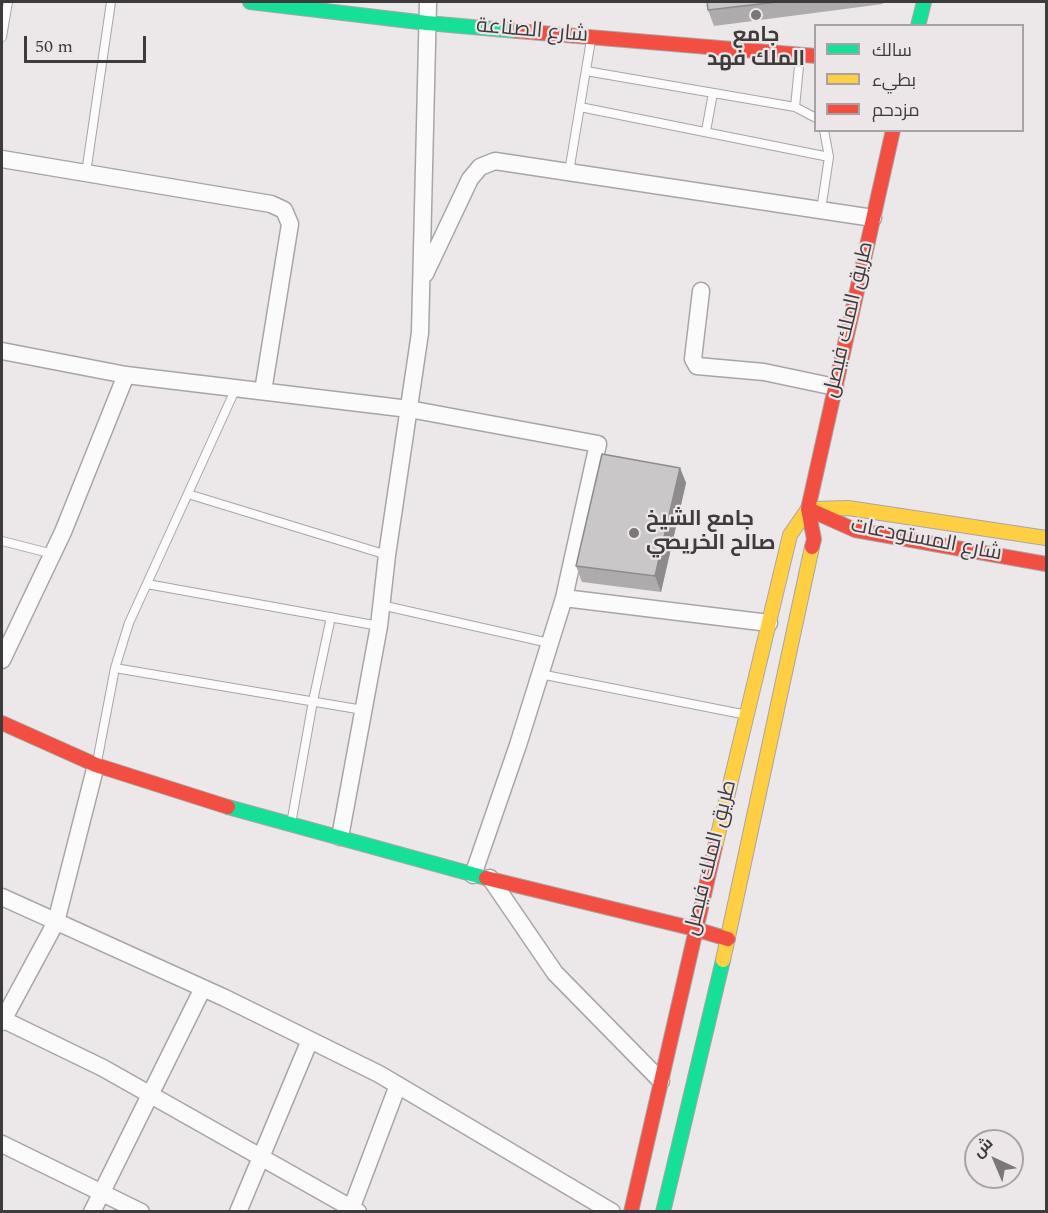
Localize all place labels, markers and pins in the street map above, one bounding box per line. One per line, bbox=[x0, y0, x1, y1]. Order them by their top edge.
marker: جامع الملك فهد bbox=[749, 8, 763, 22]
place label: جامع الملك فهد bbox=[707, 24, 805, 74]
place label: جامع الشيخ صالح الخريصي bbox=[646, 508, 776, 558]
marker: جامع الشيخ صالح الخريصي bbox=[627, 526, 641, 540]

